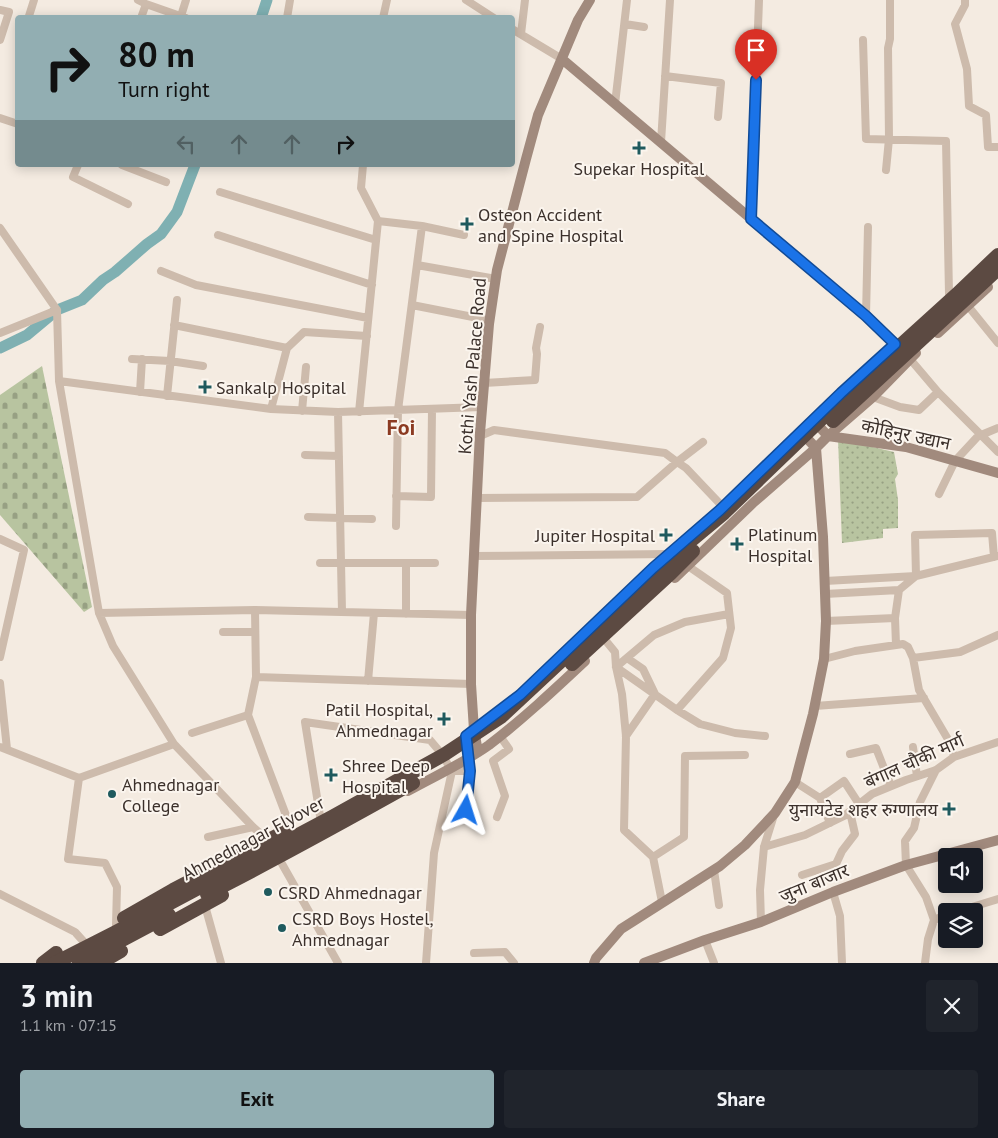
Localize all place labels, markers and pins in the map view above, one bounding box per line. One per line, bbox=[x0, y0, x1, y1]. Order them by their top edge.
pin bbox=[735, 29, 777, 80]
marker: Supekar Hospital bbox=[632, 141, 646, 155]
place label: Supekar Hospital bbox=[574, 157, 705, 180]
place label: Osteon Accident and Spine Hospital bbox=[478, 203, 624, 247]
marker: Osteon Accident and Spine Hospital bbox=[460, 217, 474, 231]
place label: Sankalp Hospital bbox=[216, 376, 347, 399]
marker: Sankalp Hospital bbox=[198, 380, 212, 394]
place label: Platinum Hospital bbox=[748, 523, 817, 567]
place label: Jupiter Hospital bbox=[534, 524, 656, 547]
marker: Jupiter Hospital bbox=[659, 528, 673, 542]
marker: Platinum Hospital bbox=[730, 537, 744, 551]
place label: Patil Hospital, Ahmednagar bbox=[325, 698, 433, 742]
marker: Patil Hospital, Ahmednagar bbox=[437, 712, 451, 726]
place label: Shree Deep Hospital bbox=[342, 754, 430, 798]
marker: Shree Deep Hospital bbox=[324, 768, 338, 782]
place label: Ahmednagar College bbox=[122, 773, 219, 817]
marker: Ahmednagar College bbox=[106, 788, 118, 800]
place label: युनायटेड शहर रुग्णालय bbox=[789, 798, 939, 822]
marker: युनायटेड शहर रुग्णालय bbox=[942, 802, 956, 816]
place label: CSRD Ahmednagar bbox=[278, 881, 422, 904]
marker: CSRD Ahmednagar bbox=[262, 886, 274, 898]
place label: CSRD Boys Hostel, Ahmednagar bbox=[292, 907, 434, 951]
marker: CSRD Boys Hostel, Ahmednagar bbox=[276, 922, 288, 934]

